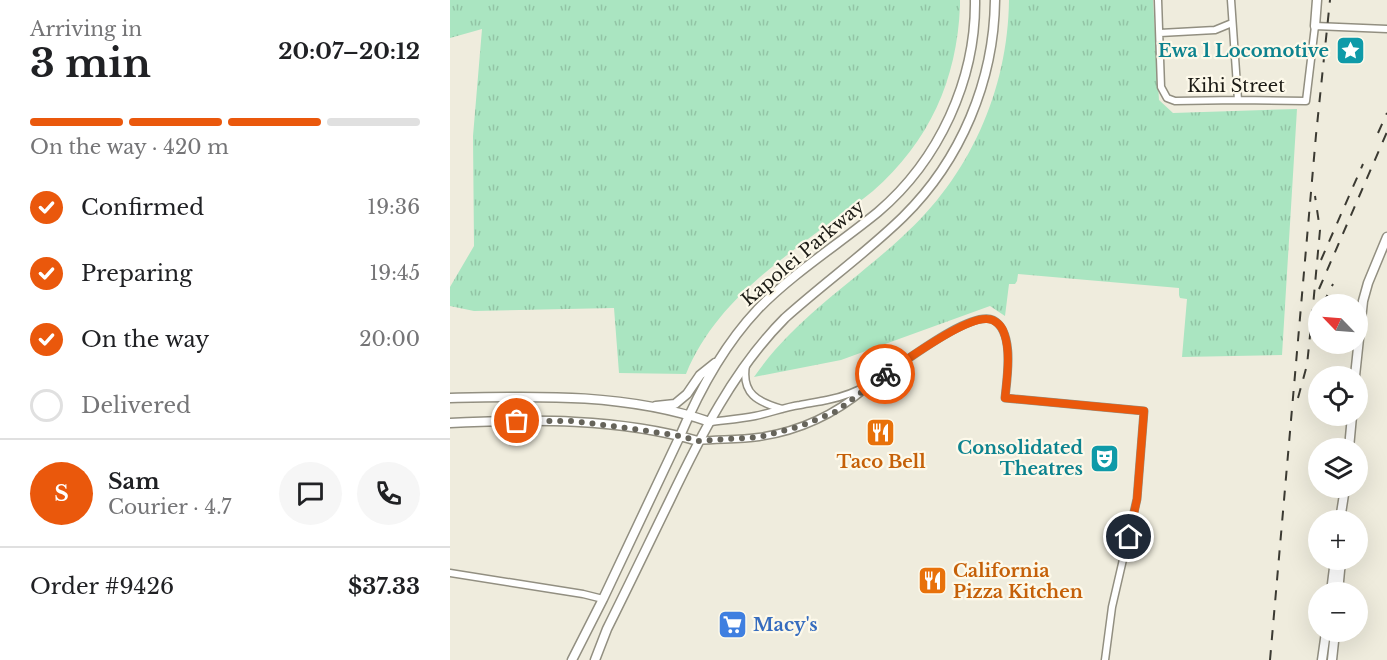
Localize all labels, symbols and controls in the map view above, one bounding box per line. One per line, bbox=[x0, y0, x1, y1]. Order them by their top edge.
text: Arriving in bbox=[30, 17, 142, 41]
place icon: Ewa 1 Locomotive bbox=[1334, 35, 1366, 67]
text: 20:07–20:12 bbox=[278, 38, 420, 65]
text: 3 min bbox=[30, 39, 151, 88]
place label: Ewa 1 Locomotive bbox=[1158, 40, 1329, 62]
street label: Kihi Street bbox=[1187, 75, 1285, 97]
text: On the way · 420 m bbox=[30, 135, 229, 159]
icon: check bbox=[30, 191, 63, 224]
text: Confirmed bbox=[81, 194, 204, 221]
text: 19:36 bbox=[367, 195, 420, 219]
street label: Kapolei Parkway bbox=[737, 195, 869, 311]
icon: check bbox=[30, 257, 63, 290]
text: Preparing bbox=[81, 260, 192, 287]
text: 19:45 bbox=[369, 261, 420, 285]
north arrow bbox=[1308, 294, 1368, 354]
map controls bbox=[1308, 294, 1368, 642]
icon: check bbox=[30, 323, 63, 356]
text: On the way bbox=[81, 326, 209, 353]
text: 20:00 bbox=[359, 327, 420, 351]
courier bbox=[855, 344, 915, 404]
icon: bike bbox=[869, 358, 902, 391]
button: locate bbox=[1308, 366, 1368, 426]
text: Delivered bbox=[81, 392, 191, 419]
pin bbox=[491, 395, 542, 446]
icon: bag bbox=[500, 404, 533, 437]
restaurant icon: Taco Bell bbox=[865, 417, 897, 449]
place label: Consolidated Theatres bbox=[957, 437, 1083, 480]
button: layers bbox=[1308, 438, 1368, 498]
theatre icon: Consolidated Theatres bbox=[1088, 442, 1120, 474]
place label: Taco Bell bbox=[836, 451, 926, 473]
button: chat bbox=[279, 462, 342, 525]
button: phone bbox=[357, 462, 420, 525]
text: Sam bbox=[108, 468, 160, 495]
text: S bbox=[54, 480, 69, 507]
text: Courier · 4.7 bbox=[108, 495, 231, 519]
button: + bbox=[1308, 510, 1368, 570]
pin bbox=[1103, 511, 1154, 562]
icon: home bbox=[1112, 520, 1145, 553]
place label: California Pizza Kitchen bbox=[953, 560, 1083, 603]
restaurant icon: California Pizza Kitchen bbox=[916, 565, 948, 597]
text: Order #9426 bbox=[30, 573, 174, 600]
text: $37.33 bbox=[348, 573, 420, 600]
button: − bbox=[1308, 582, 1368, 642]
supermarket icon: Macy's bbox=[716, 609, 748, 641]
place label: Macy's bbox=[753, 614, 818, 636]

